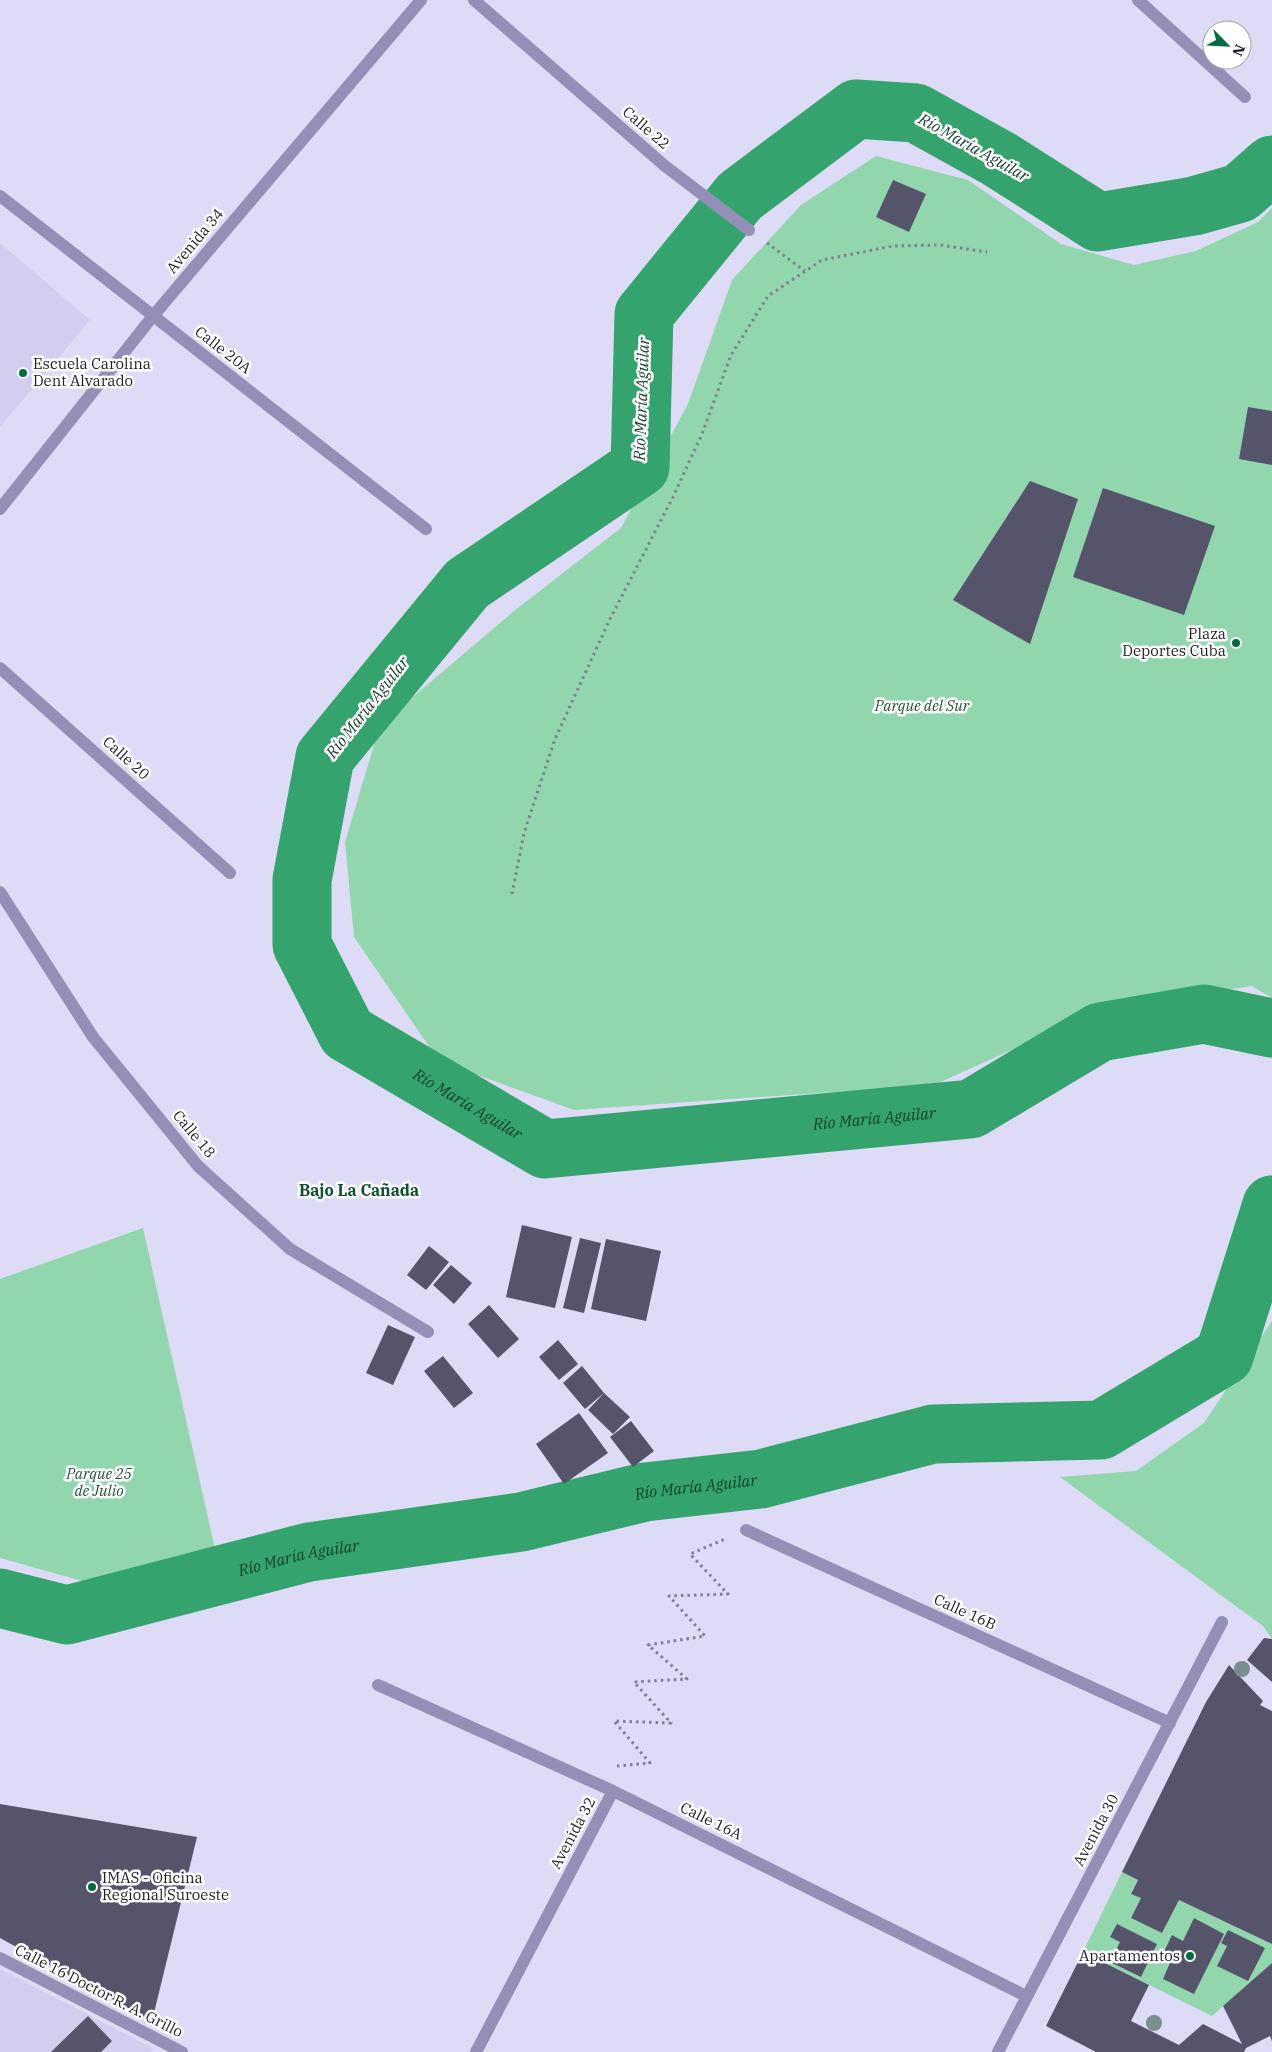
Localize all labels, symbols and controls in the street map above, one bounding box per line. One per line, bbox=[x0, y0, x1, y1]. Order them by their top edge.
north arrow bbox=[1202, 20, 1252, 70]
text: N bbox=[1228, 42, 1249, 59]
street label: Calle 22 bbox=[619, 102, 674, 153]
water label: Río María Aguilar bbox=[914, 108, 1034, 186]
street label: Avenida 34 bbox=[162, 204, 227, 277]
street label: Calle 20A bbox=[191, 322, 256, 378]
water label: Río María Aguilar bbox=[629, 336, 653, 462]
place label: Escuela Carolina Dent Alvarado bbox=[33, 354, 151, 390]
marker: Escuela Carolina Dent Alvarado bbox=[17, 367, 29, 379]
place label: Plaza Deportes Cuba bbox=[1122, 624, 1226, 660]
marker: Plaza Deportes Cuba bbox=[1230, 637, 1242, 649]
water label: Río María Aguilar bbox=[321, 652, 413, 762]
park label: Parque del Sur bbox=[874, 696, 970, 715]
street label: Calle 20 bbox=[99, 732, 154, 784]
water label: Río María Aguilar bbox=[409, 1064, 527, 1144]
water label: Río María Aguilar bbox=[811, 1102, 938, 1134]
street label: Calle 18 bbox=[169, 1106, 220, 1161]
district label: Bajo La Cañada bbox=[299, 1180, 419, 1200]
park label: Parque 25 de Julio bbox=[65, 1464, 133, 1500]
water label: Río María Aguilar bbox=[631, 1469, 759, 1504]
water label: Río María Aguilar bbox=[235, 1535, 361, 1580]
street label: Calle 16B bbox=[931, 1589, 999, 1634]
street label: Avenida 30 bbox=[1069, 1790, 1122, 1869]
street label: Avenida 32 bbox=[546, 1793, 599, 1872]
street label: Calle 16A bbox=[677, 1797, 746, 1844]
place label: IMAS - Oficina Regional Suroeste bbox=[102, 1868, 229, 1904]
marker: IMAS - Oficina Regional Suroeste bbox=[86, 1881, 98, 1893]
street label: Calle 16 Doctor R. A. Grillo bbox=[12, 1940, 186, 2041]
place label: Apartamentos bbox=[1079, 1946, 1180, 1965]
marker: Apartamentos bbox=[1184, 1950, 1196, 1962]

